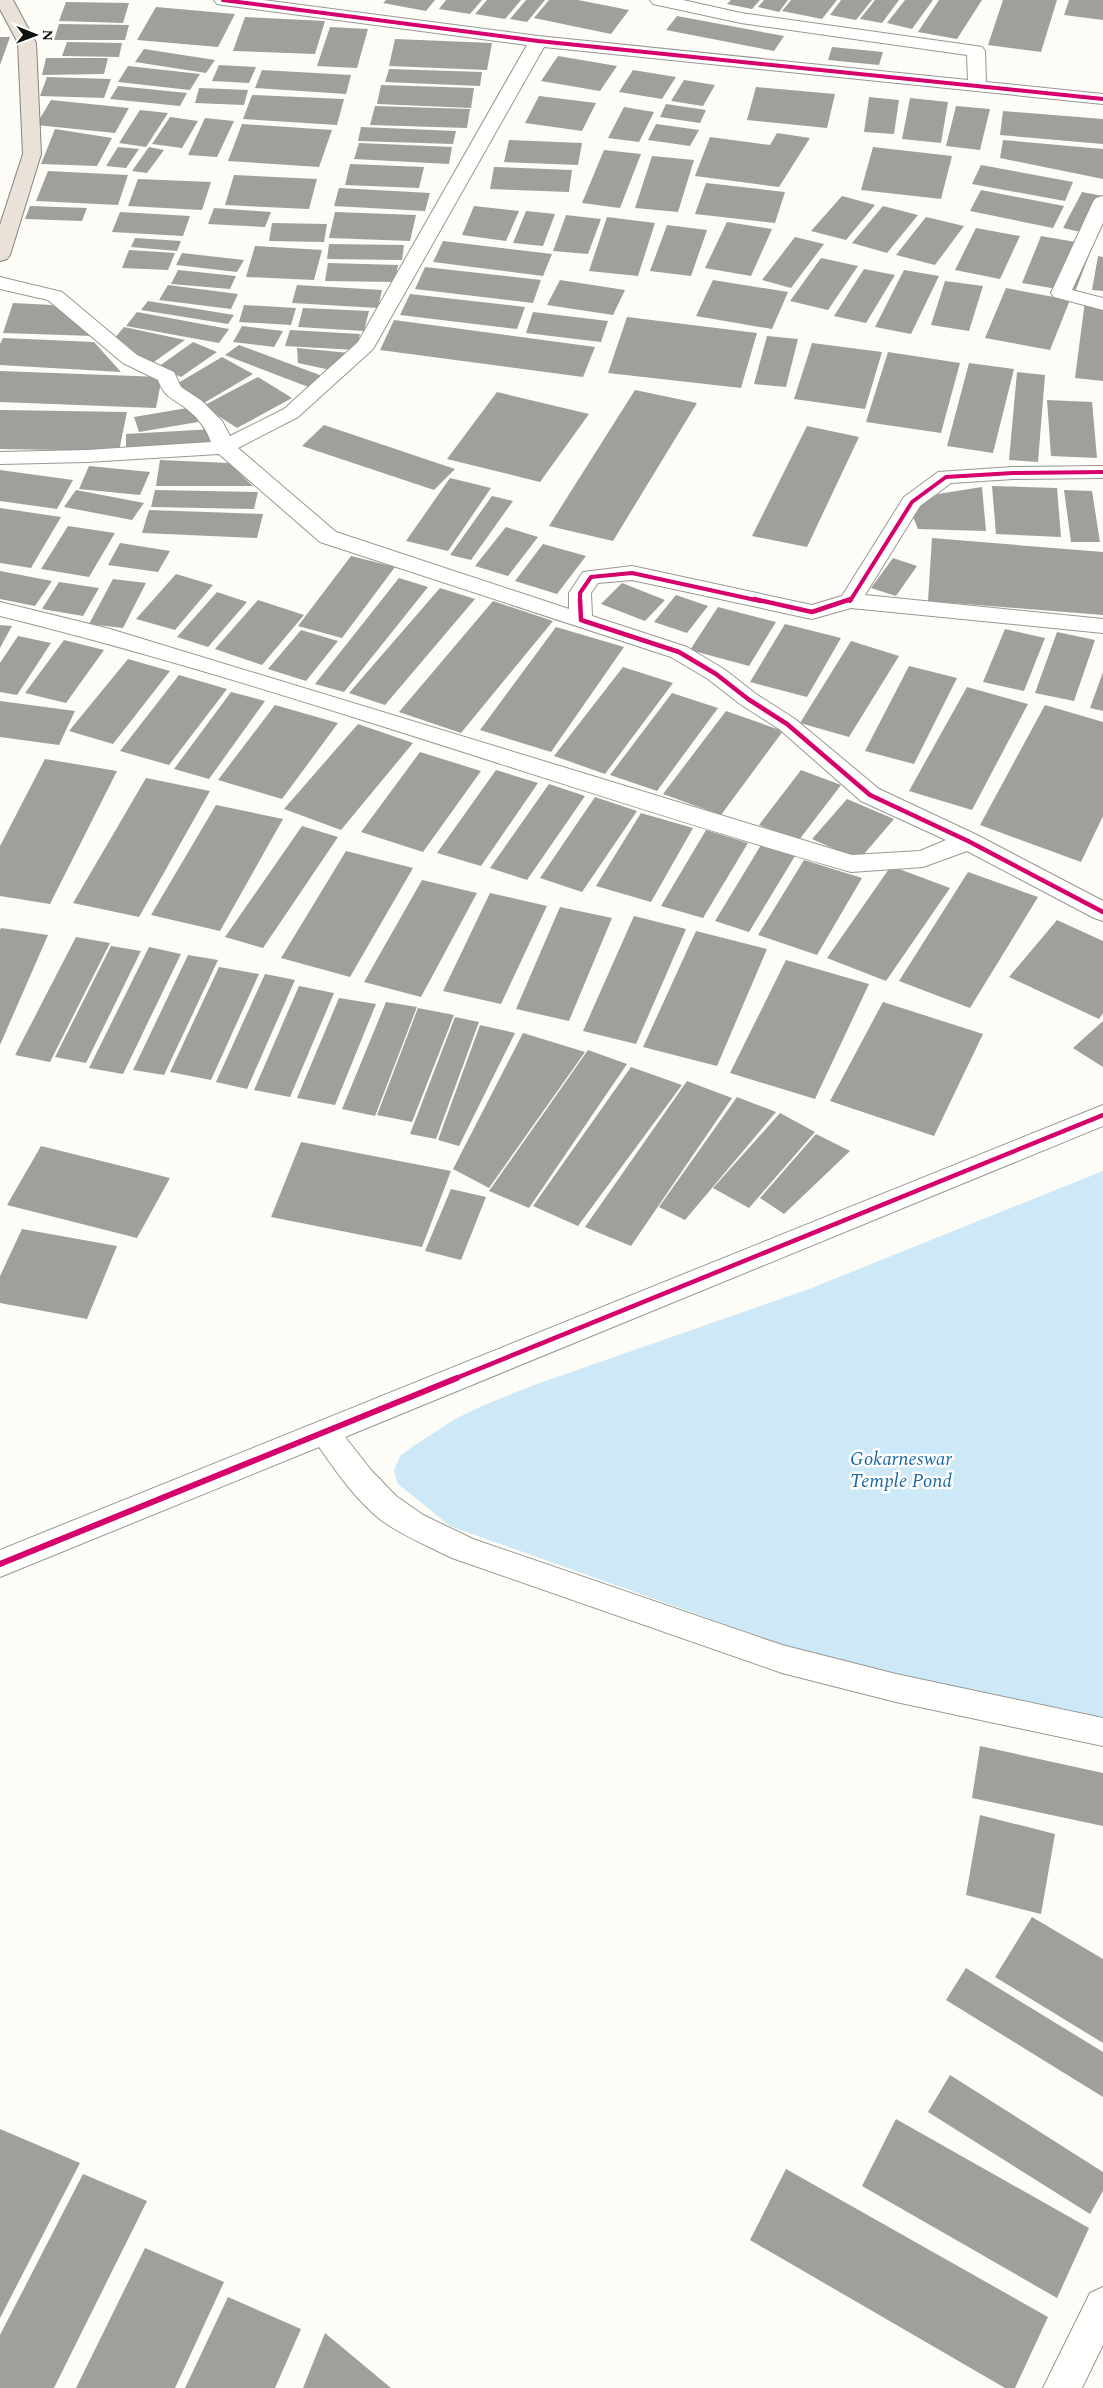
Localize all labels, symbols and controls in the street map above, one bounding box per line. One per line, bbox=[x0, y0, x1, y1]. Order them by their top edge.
north arrow bbox=[10, 10, 60, 60]
text: N bbox=[37, 29, 58, 41]
water label: Gokarneswar Temple Pond bbox=[850, 1445, 952, 1496]

